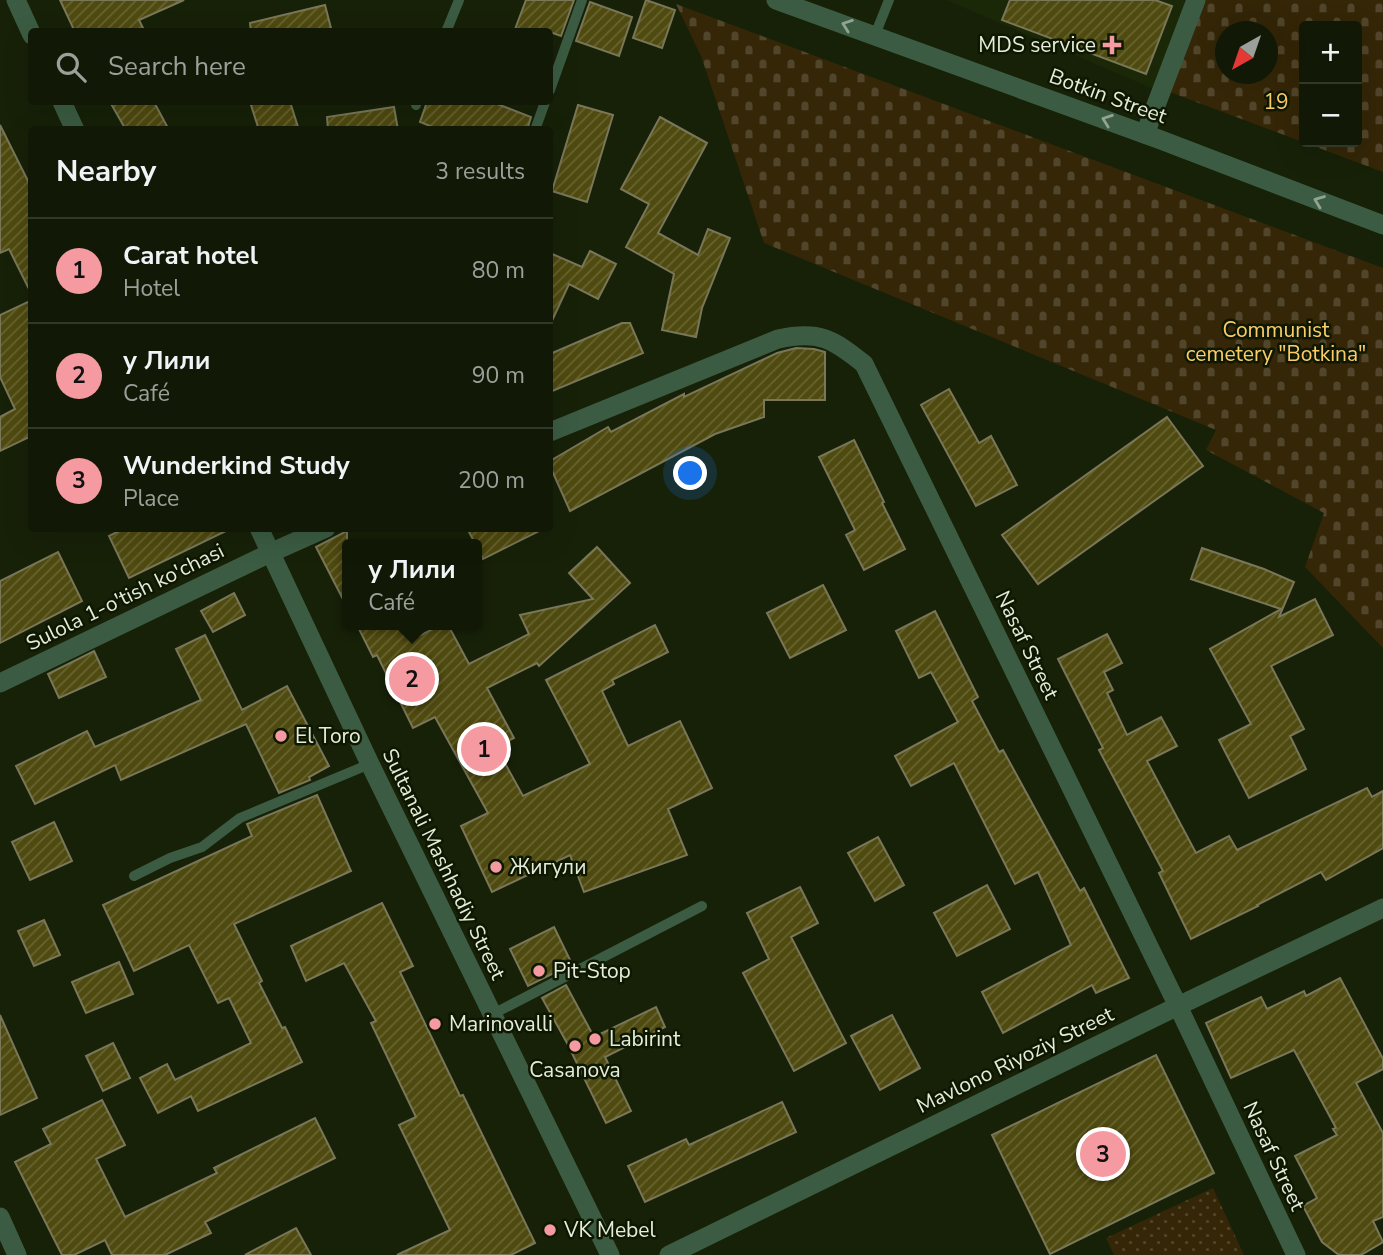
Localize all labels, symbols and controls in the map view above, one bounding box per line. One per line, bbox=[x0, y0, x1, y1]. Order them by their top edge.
one-way arrow bbox=[841, 19, 853, 33]
north arrow bbox=[1215, 21, 1278, 84]
map controls bbox=[1299, 21, 1362, 147]
button: + bbox=[1299, 21, 1362, 84]
search box bbox=[28, 28, 553, 105]
place label: MDS service bbox=[978, 31, 1096, 59]
marker: MDS service bbox=[1102, 35, 1122, 55]
icon: search bbox=[52, 48, 90, 86]
text: Search here bbox=[108, 49, 246, 84]
street label: Botkin Street bbox=[1045, 62, 1171, 130]
button: − bbox=[1299, 84, 1362, 147]
park label: 19 bbox=[1263, 88, 1289, 116]
one-way arrow bbox=[1101, 114, 1113, 128]
text: Nearby bbox=[56, 151, 156, 192]
text: 3 results bbox=[435, 156, 525, 187]
one-way arrow bbox=[1314, 195, 1326, 209]
text: Carat hotel bbox=[123, 238, 258, 273]
text: 1 bbox=[72, 255, 86, 286]
text: 80 m bbox=[472, 255, 525, 286]
text: Hotel bbox=[123, 273, 180, 304]
park label: Communist cemetery "Botkina" bbox=[1186, 316, 1366, 368]
text: у Лили bbox=[123, 343, 211, 378]
text: 2 bbox=[72, 360, 86, 391]
text: 90 m bbox=[472, 360, 525, 391]
text: Café bbox=[123, 378, 170, 409]
text: Wunderkind Study bbox=[123, 448, 350, 483]
your location bbox=[673, 456, 707, 490]
text: 3 bbox=[72, 465, 86, 496]
text: 200 m bbox=[458, 465, 525, 496]
text: Place bbox=[123, 483, 179, 514]
street label: Sulola 1-o'tish ko'chasi bbox=[21, 537, 229, 657]
popup bbox=[342, 539, 482, 630]
text: у Лили bbox=[368, 552, 456, 587]
street label: Nasaf Street bbox=[989, 586, 1066, 705]
text: Café bbox=[368, 587, 415, 618]
pin: 2 bbox=[389, 653, 435, 705]
place label: El Toro bbox=[295, 722, 361, 750]
pin: 1 bbox=[461, 723, 507, 775]
marker: El Toro bbox=[273, 728, 289, 744]
street label: Sultаnali Mashhadiy Street bbox=[376, 744, 512, 985]
place label: Жигули bbox=[510, 853, 586, 881]
marker: Жигули bbox=[488, 859, 504, 875]
place label: Pit-Stop bbox=[553, 957, 631, 985]
marker: Pit-Stop bbox=[531, 963, 547, 979]
street label: Mavlono Riyoziy Street bbox=[912, 1000, 1119, 1120]
place label: Marinovalli bbox=[449, 1010, 553, 1038]
marker: Marinovalli bbox=[427, 1016, 443, 1032]
place label: Labirint bbox=[609, 1025, 681, 1053]
marker: Labirint bbox=[587, 1031, 603, 1047]
marker: Casanova bbox=[567, 1038, 583, 1054]
place label: Casanova bbox=[529, 1056, 621, 1084]
street label: Nasaf Street bbox=[1236, 1097, 1312, 1216]
pin: 3 bbox=[1080, 1128, 1126, 1180]
place label: VK Mebel bbox=[563, 1216, 657, 1244]
marker: VK Mebel bbox=[542, 1222, 558, 1238]

